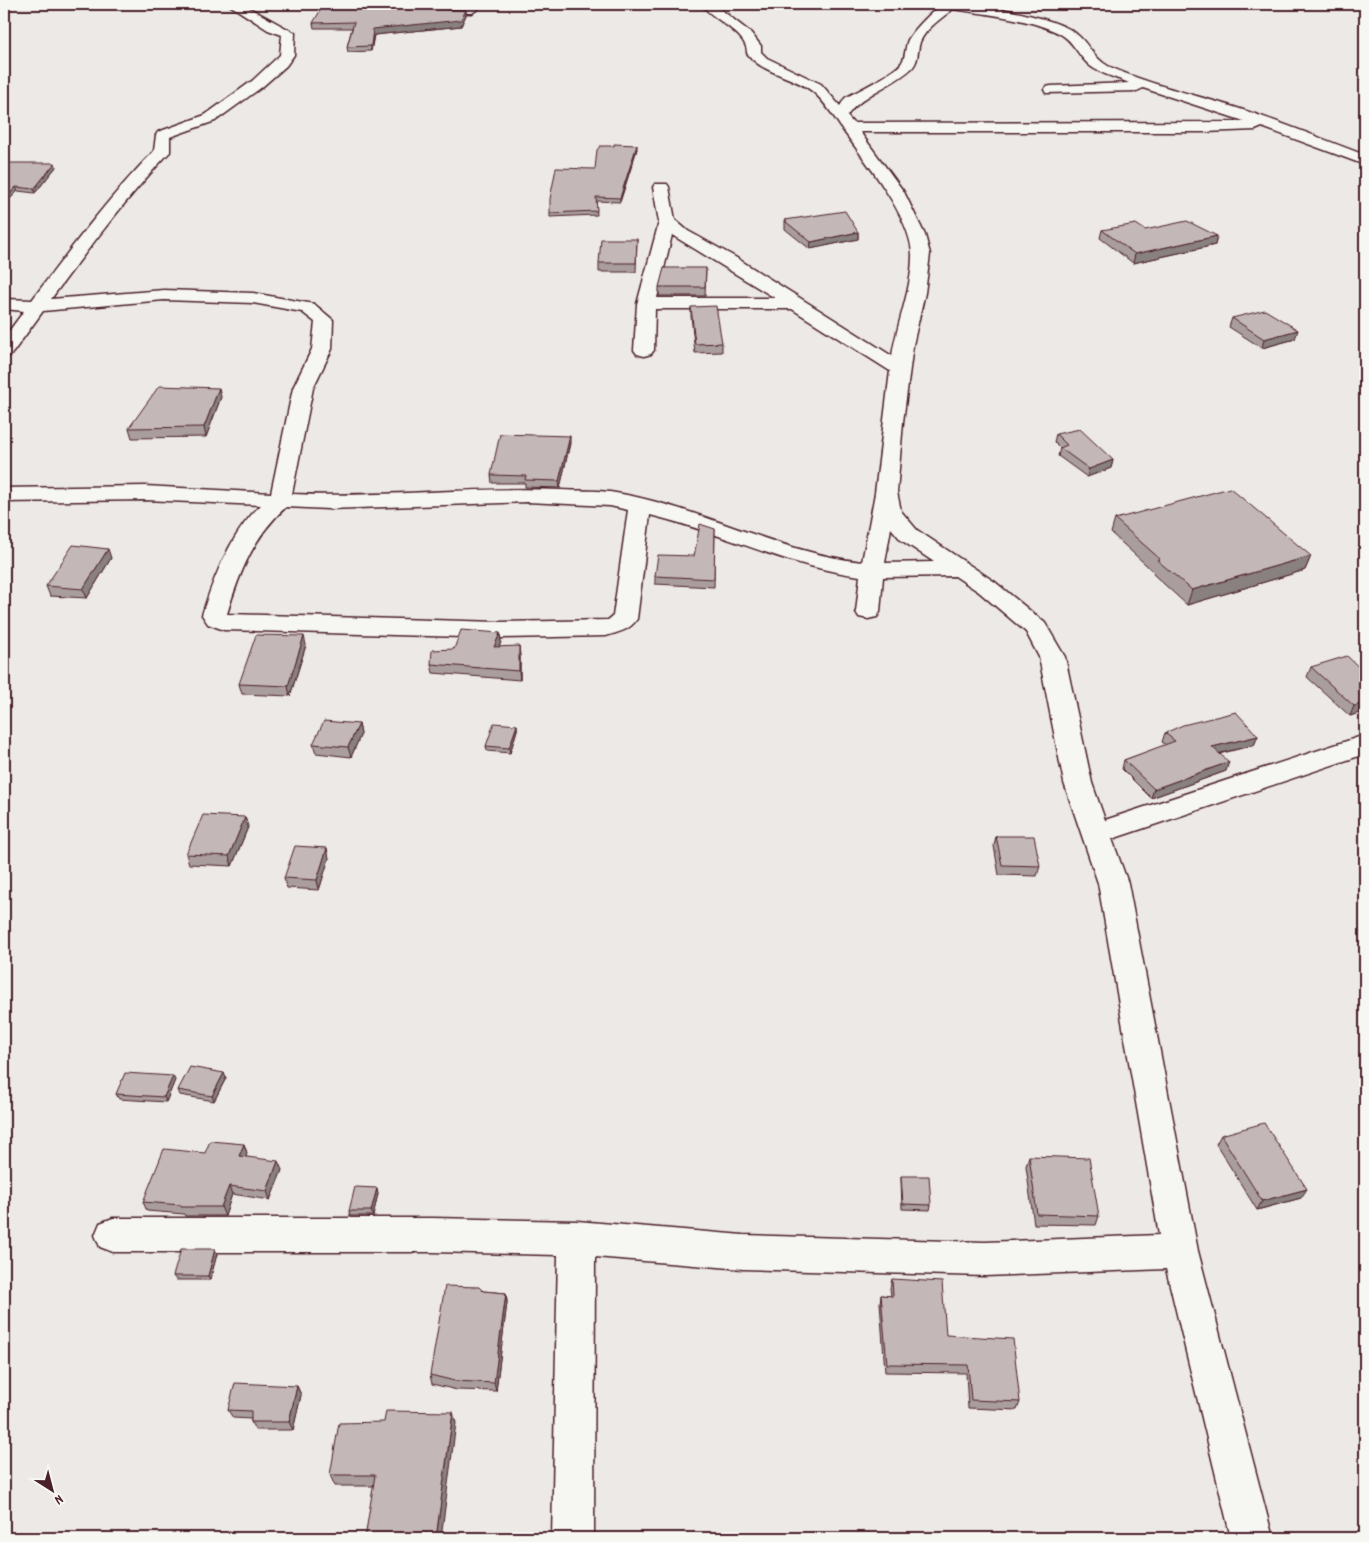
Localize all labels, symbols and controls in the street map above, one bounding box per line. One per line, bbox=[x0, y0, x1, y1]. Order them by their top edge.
north arrow bbox=[28, 1464, 78, 1514]
text: N bbox=[50, 1489, 67, 1509]

